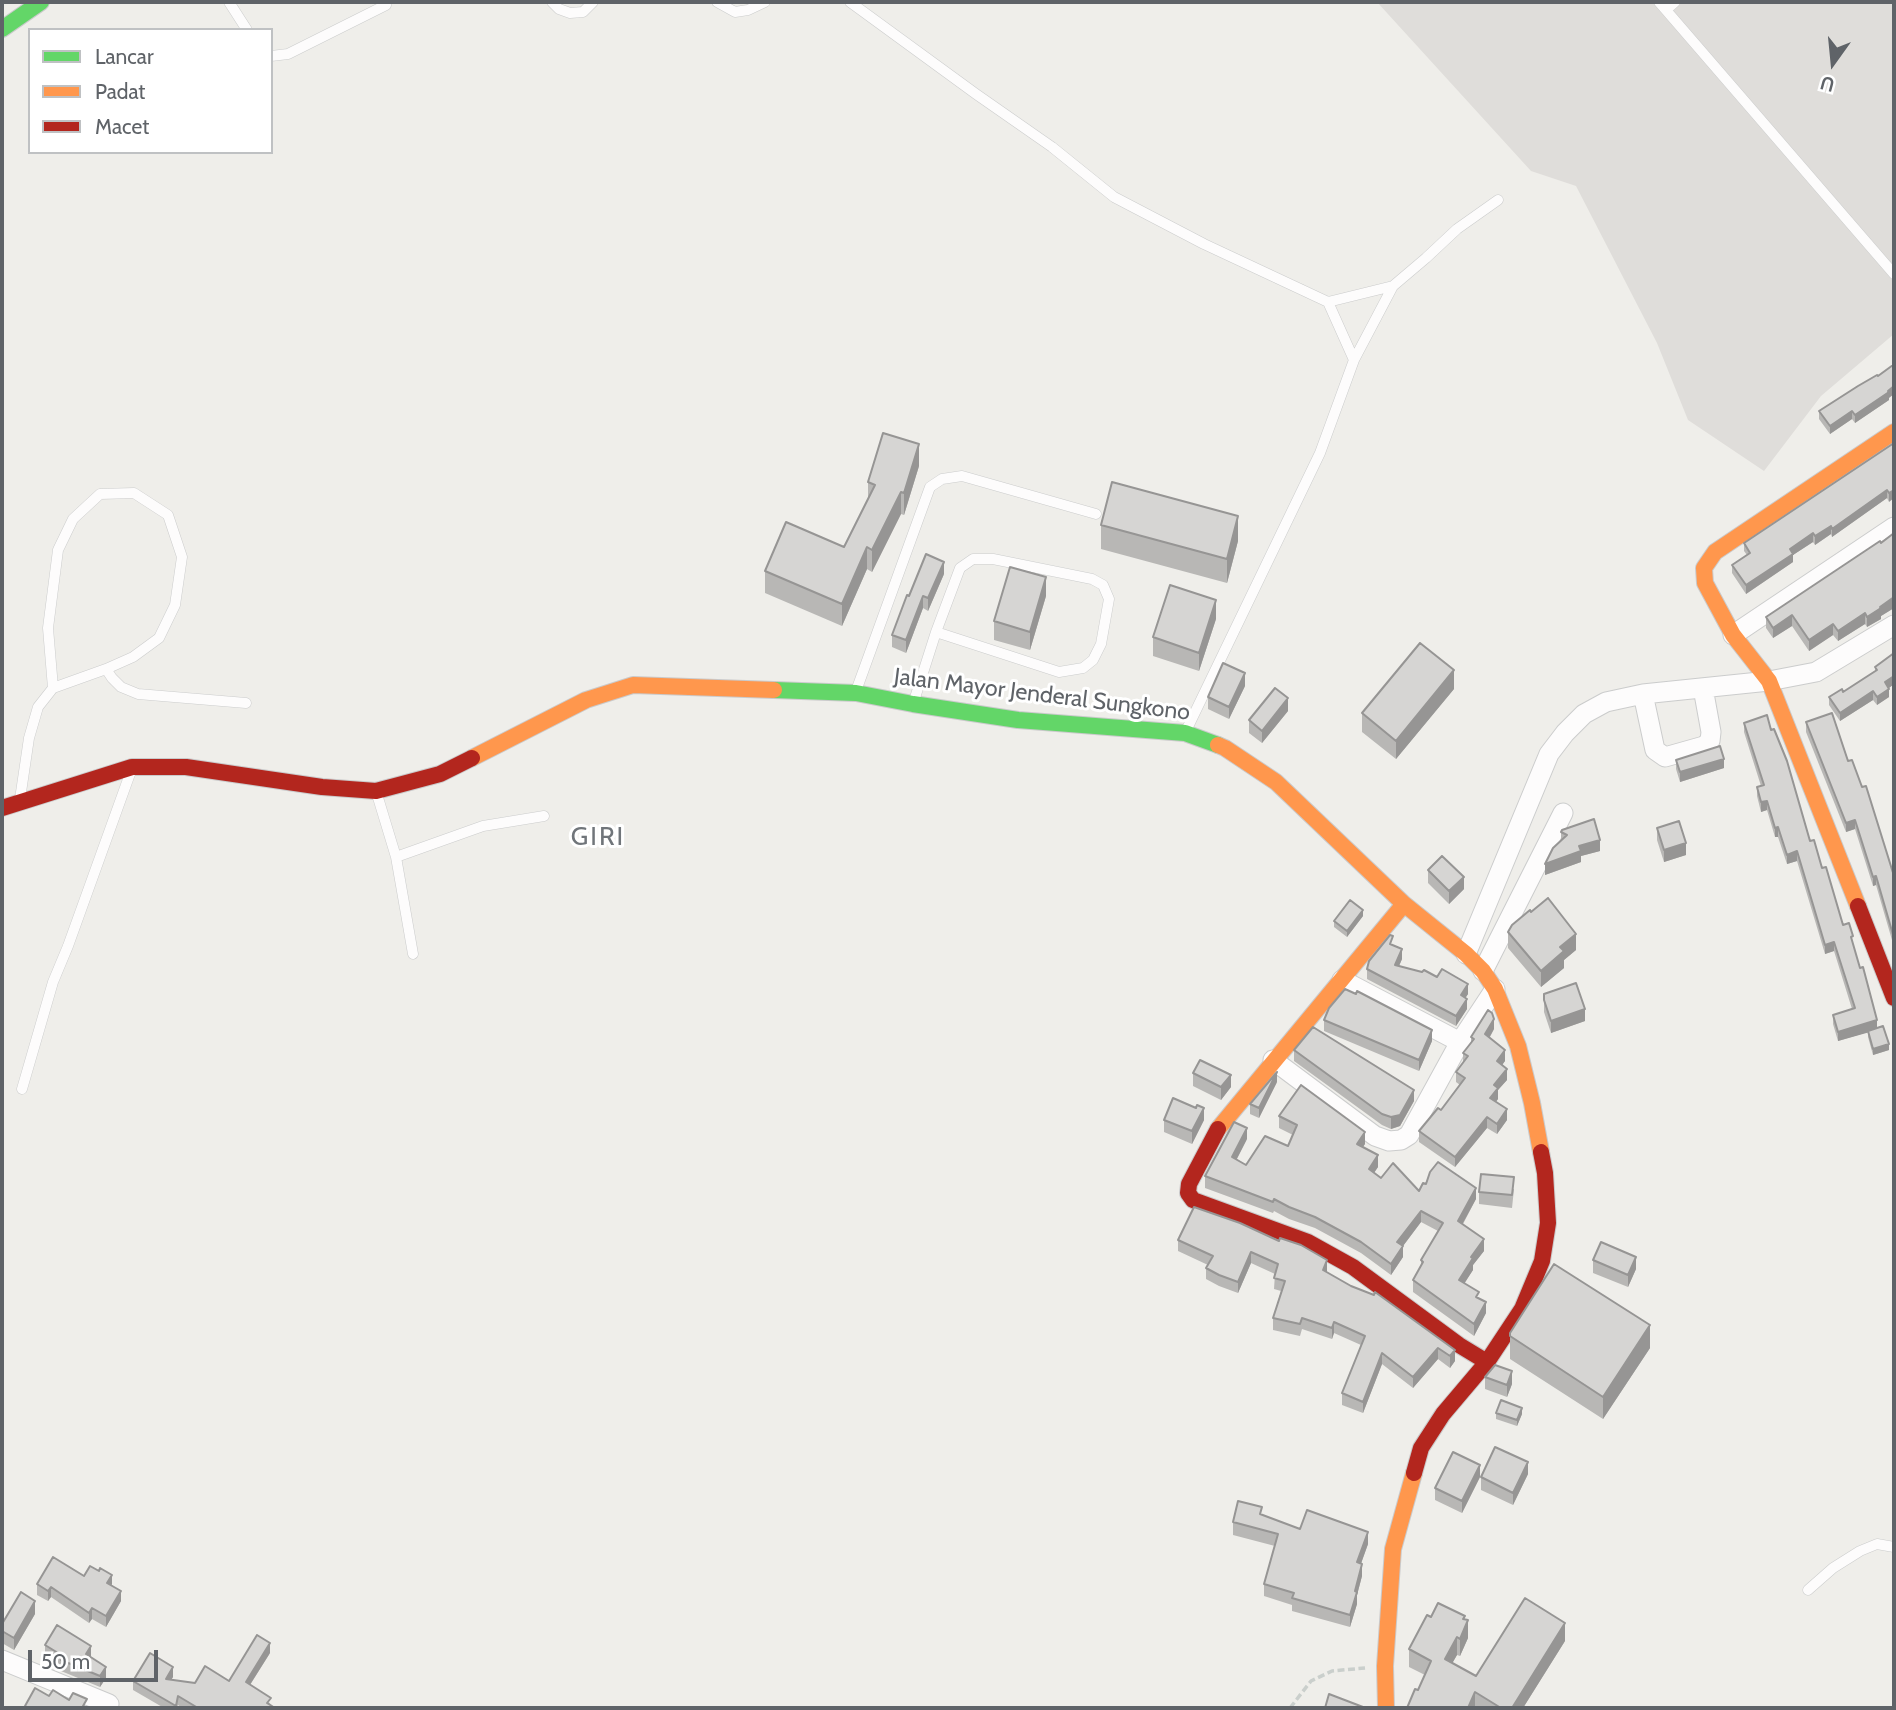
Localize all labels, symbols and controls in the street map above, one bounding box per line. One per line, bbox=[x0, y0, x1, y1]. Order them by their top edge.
legend bbox=[28, 28, 273, 154]
north arrow bbox=[1798, 28, 1868, 98]
text: Lancar bbox=[95, 44, 154, 69]
text: U bbox=[1818, 71, 1837, 97]
text: Padat bbox=[95, 79, 145, 104]
text: Macet bbox=[95, 114, 149, 139]
street label: Jalan Mayor Jenderal Sungkono bbox=[893, 663, 1191, 727]
district label: GIRI bbox=[571, 821, 625, 853]
scale bar bbox=[32, 1636, 161, 1680]
text: 50 m bbox=[41, 1649, 90, 1674]

